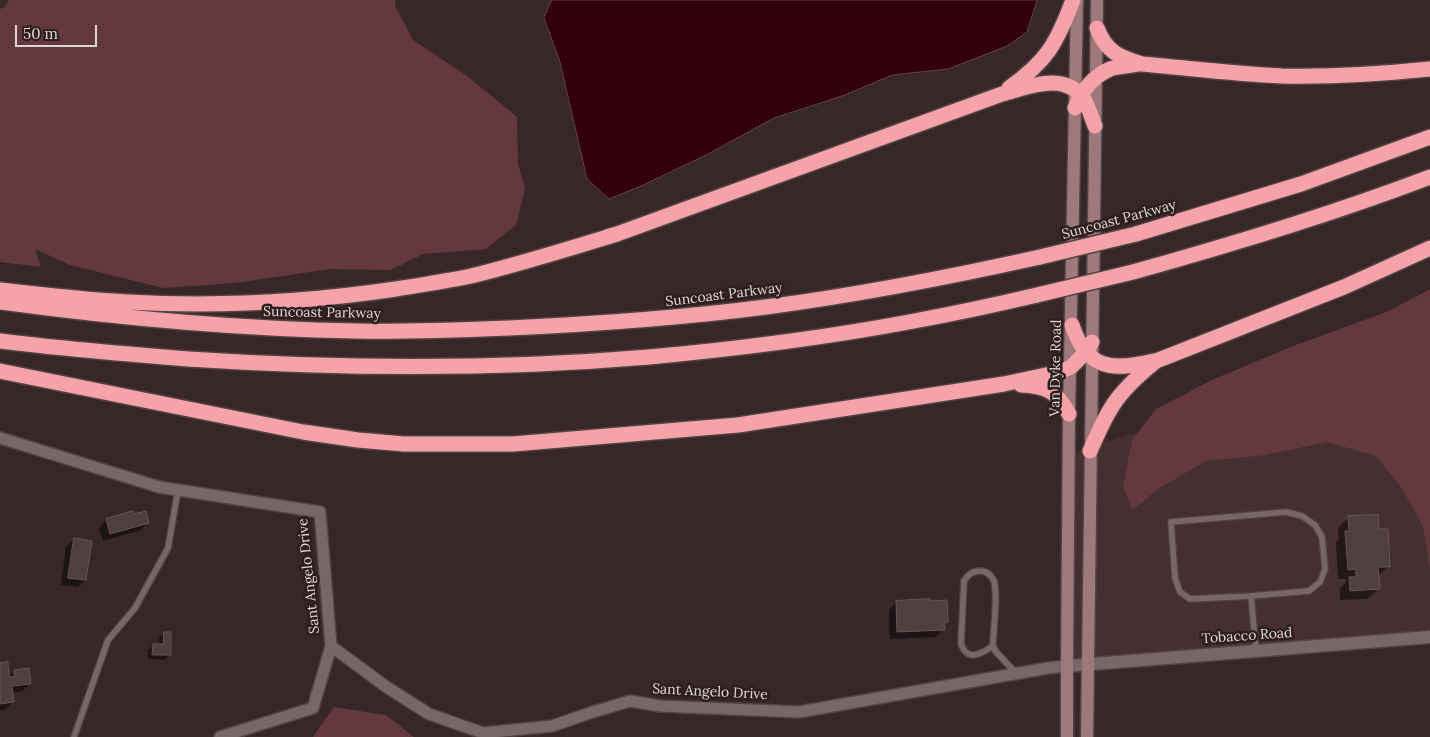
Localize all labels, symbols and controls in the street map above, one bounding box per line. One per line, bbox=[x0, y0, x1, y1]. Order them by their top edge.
scale bar bbox=[18, 15, 100, 47]
text: 50 m bbox=[23, 24, 58, 43]
street label: Suncoast Parkway bbox=[1060, 197, 1178, 243]
street label: Suncoast Parkway bbox=[665, 279, 783, 311]
street label: Suncoast Parkway bbox=[263, 304, 381, 322]
street label: Van Dyke Road bbox=[1047, 319, 1065, 417]
street label: Sant Angelo Drive bbox=[295, 518, 323, 634]
street label: Tobacco Road bbox=[1201, 624, 1293, 648]
street label: Sant Angelo Drive bbox=[652, 681, 768, 703]

